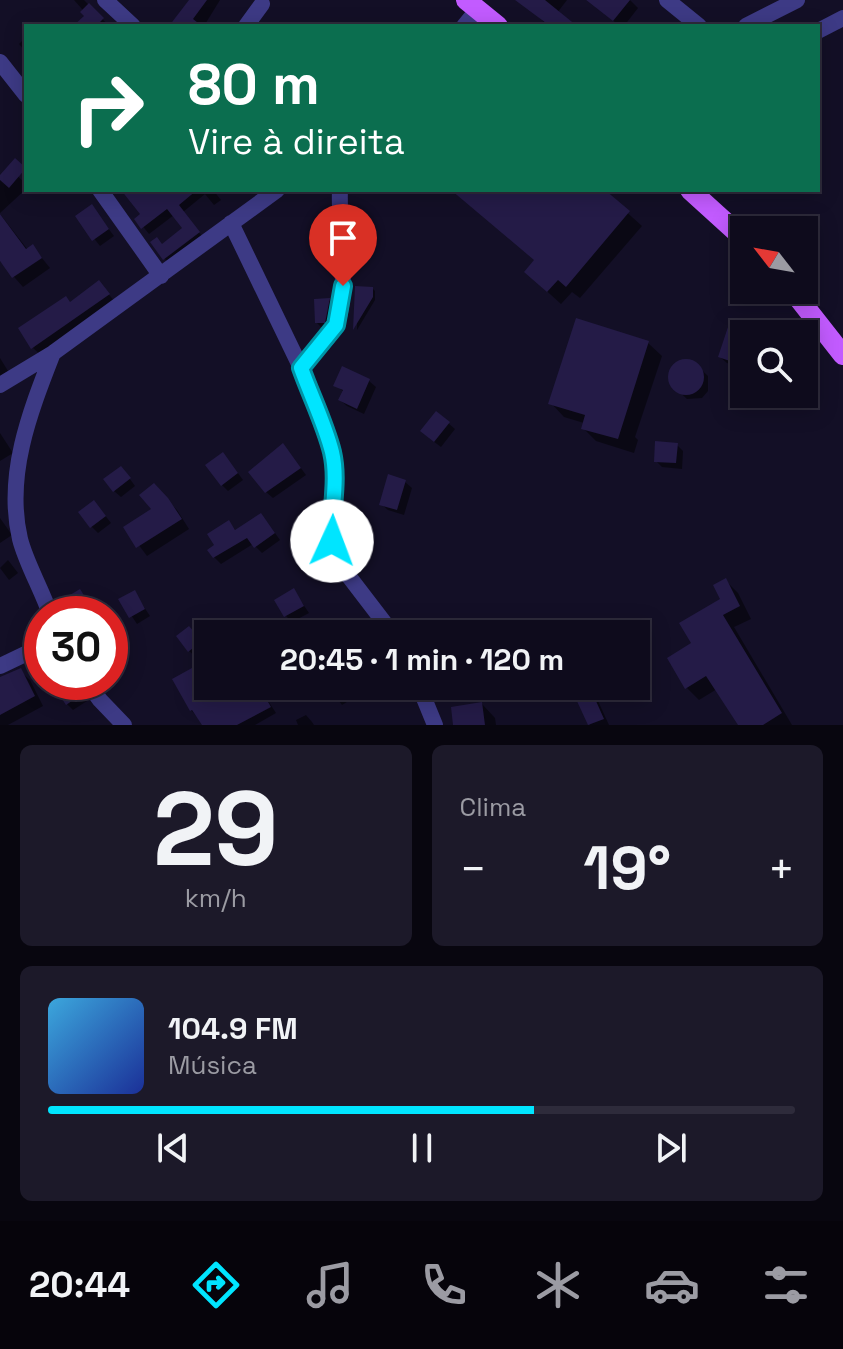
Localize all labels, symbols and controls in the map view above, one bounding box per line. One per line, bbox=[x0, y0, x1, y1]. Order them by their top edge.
text: 80 m bbox=[188, 49, 320, 120]
icon: right bbox=[56, 56, 160, 160]
text: Vire à direita bbox=[188, 119, 405, 165]
pin bbox=[309, 204, 377, 286]
icon: arrive bbox=[321, 216, 365, 260]
north arrow bbox=[730, 216, 818, 304]
map controls bbox=[730, 216, 818, 408]
button: search bbox=[730, 320, 818, 408]
position arrow bbox=[290, 499, 374, 583]
speed limit sign: 30 bbox=[24, 596, 128, 700]
text: 20:45 · 1 min · 120 m bbox=[280, 640, 564, 679]
text: 29 bbox=[153, 763, 279, 895]
text: Clima bbox=[460, 790, 526, 824]
text: 19° bbox=[583, 830, 671, 907]
text: − bbox=[460, 841, 487, 897]
text: + bbox=[768, 841, 795, 897]
text: km/h bbox=[185, 881, 247, 915]
text: 104.9 FM bbox=[168, 1009, 298, 1048]
text: Música bbox=[168, 1048, 257, 1082]
icon: previous bbox=[151, 1126, 195, 1170]
icon: pause bbox=[400, 1126, 444, 1170]
icon: next bbox=[649, 1126, 693, 1170]
icon: directions bbox=[188, 1257, 244, 1313]
icon: music bbox=[302, 1257, 358, 1313]
icon: phone bbox=[416, 1257, 472, 1313]
icon: climate bbox=[530, 1257, 586, 1313]
icon: car bbox=[644, 1257, 700, 1313]
icon: filters bbox=[758, 1257, 814, 1313]
text: 20:44 bbox=[29, 1262, 130, 1308]

